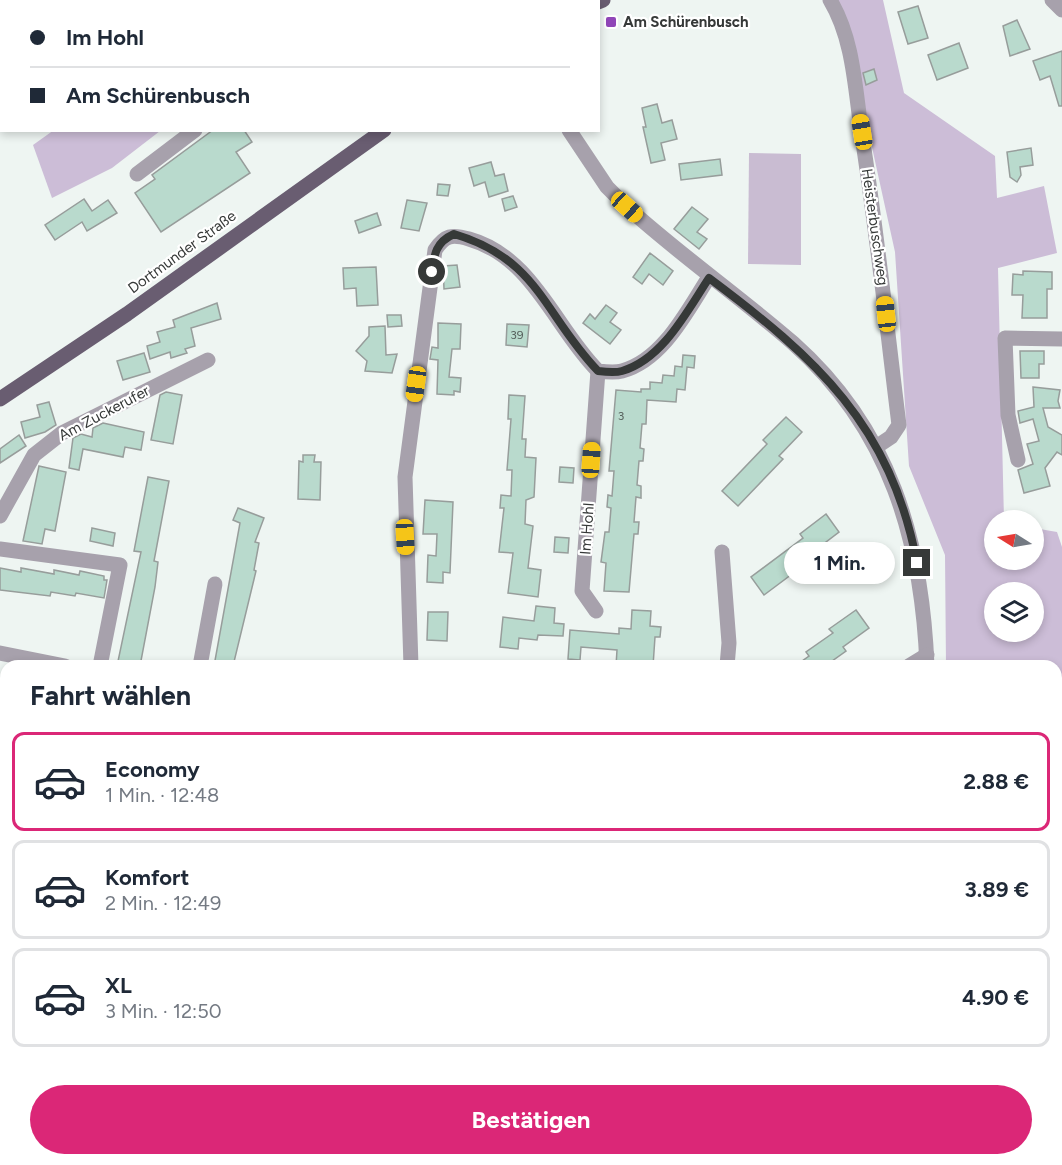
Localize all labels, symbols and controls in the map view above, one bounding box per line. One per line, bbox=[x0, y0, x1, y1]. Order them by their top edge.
place label: Am Schürenbusch bbox=[623, 13, 748, 31]
marker: Am Schürenbusch bbox=[604, 15, 618, 29]
text: Im Hohl bbox=[66, 24, 144, 51]
text: Am Schürenbusch bbox=[66, 82, 250, 109]
car bbox=[850, 113, 874, 151]
street label: Heisterbuschweg bbox=[858, 167, 892, 287]
car bbox=[608, 188, 646, 226]
street label: Dortmunder Straße bbox=[124, 207, 240, 297]
route start bbox=[418, 258, 445, 285]
car bbox=[875, 295, 897, 333]
house number: 39 bbox=[510, 328, 524, 342]
car bbox=[405, 365, 427, 403]
street label: Am Zuckerufer bbox=[56, 382, 152, 444]
house number: 3 bbox=[618, 409, 624, 423]
car bbox=[581, 441, 601, 479]
street label: Im Hohl bbox=[576, 502, 598, 556]
north arrow bbox=[984, 510, 1044, 570]
map controls bbox=[984, 510, 1044, 642]
car bbox=[395, 519, 415, 555]
callout: 1 Min. bbox=[785, 542, 896, 584]
route end bbox=[903, 549, 930, 576]
text: 1 Min. bbox=[814, 551, 865, 575]
button: layers bbox=[984, 582, 1044, 642]
text: Fahrt wählen bbox=[30, 679, 191, 712]
icon: car bbox=[33, 755, 87, 809]
text: Economy bbox=[105, 756, 200, 783]
text: 2.88 € bbox=[963, 768, 1029, 795]
text: 1 Min. · 12:48 bbox=[105, 783, 219, 807]
icon: car bbox=[33, 863, 87, 917]
text: Komfort bbox=[105, 864, 189, 891]
text: 3.89 € bbox=[965, 876, 1029, 903]
text: 2 Min. · 12:49 bbox=[105, 891, 221, 915]
icon: car bbox=[33, 971, 87, 1025]
text: XL bbox=[105, 972, 132, 999]
text: 4.90 € bbox=[962, 984, 1029, 1011]
text: 3 Min. · 12:50 bbox=[105, 999, 221, 1023]
button: Bestätigen bbox=[30, 1085, 1032, 1154]

